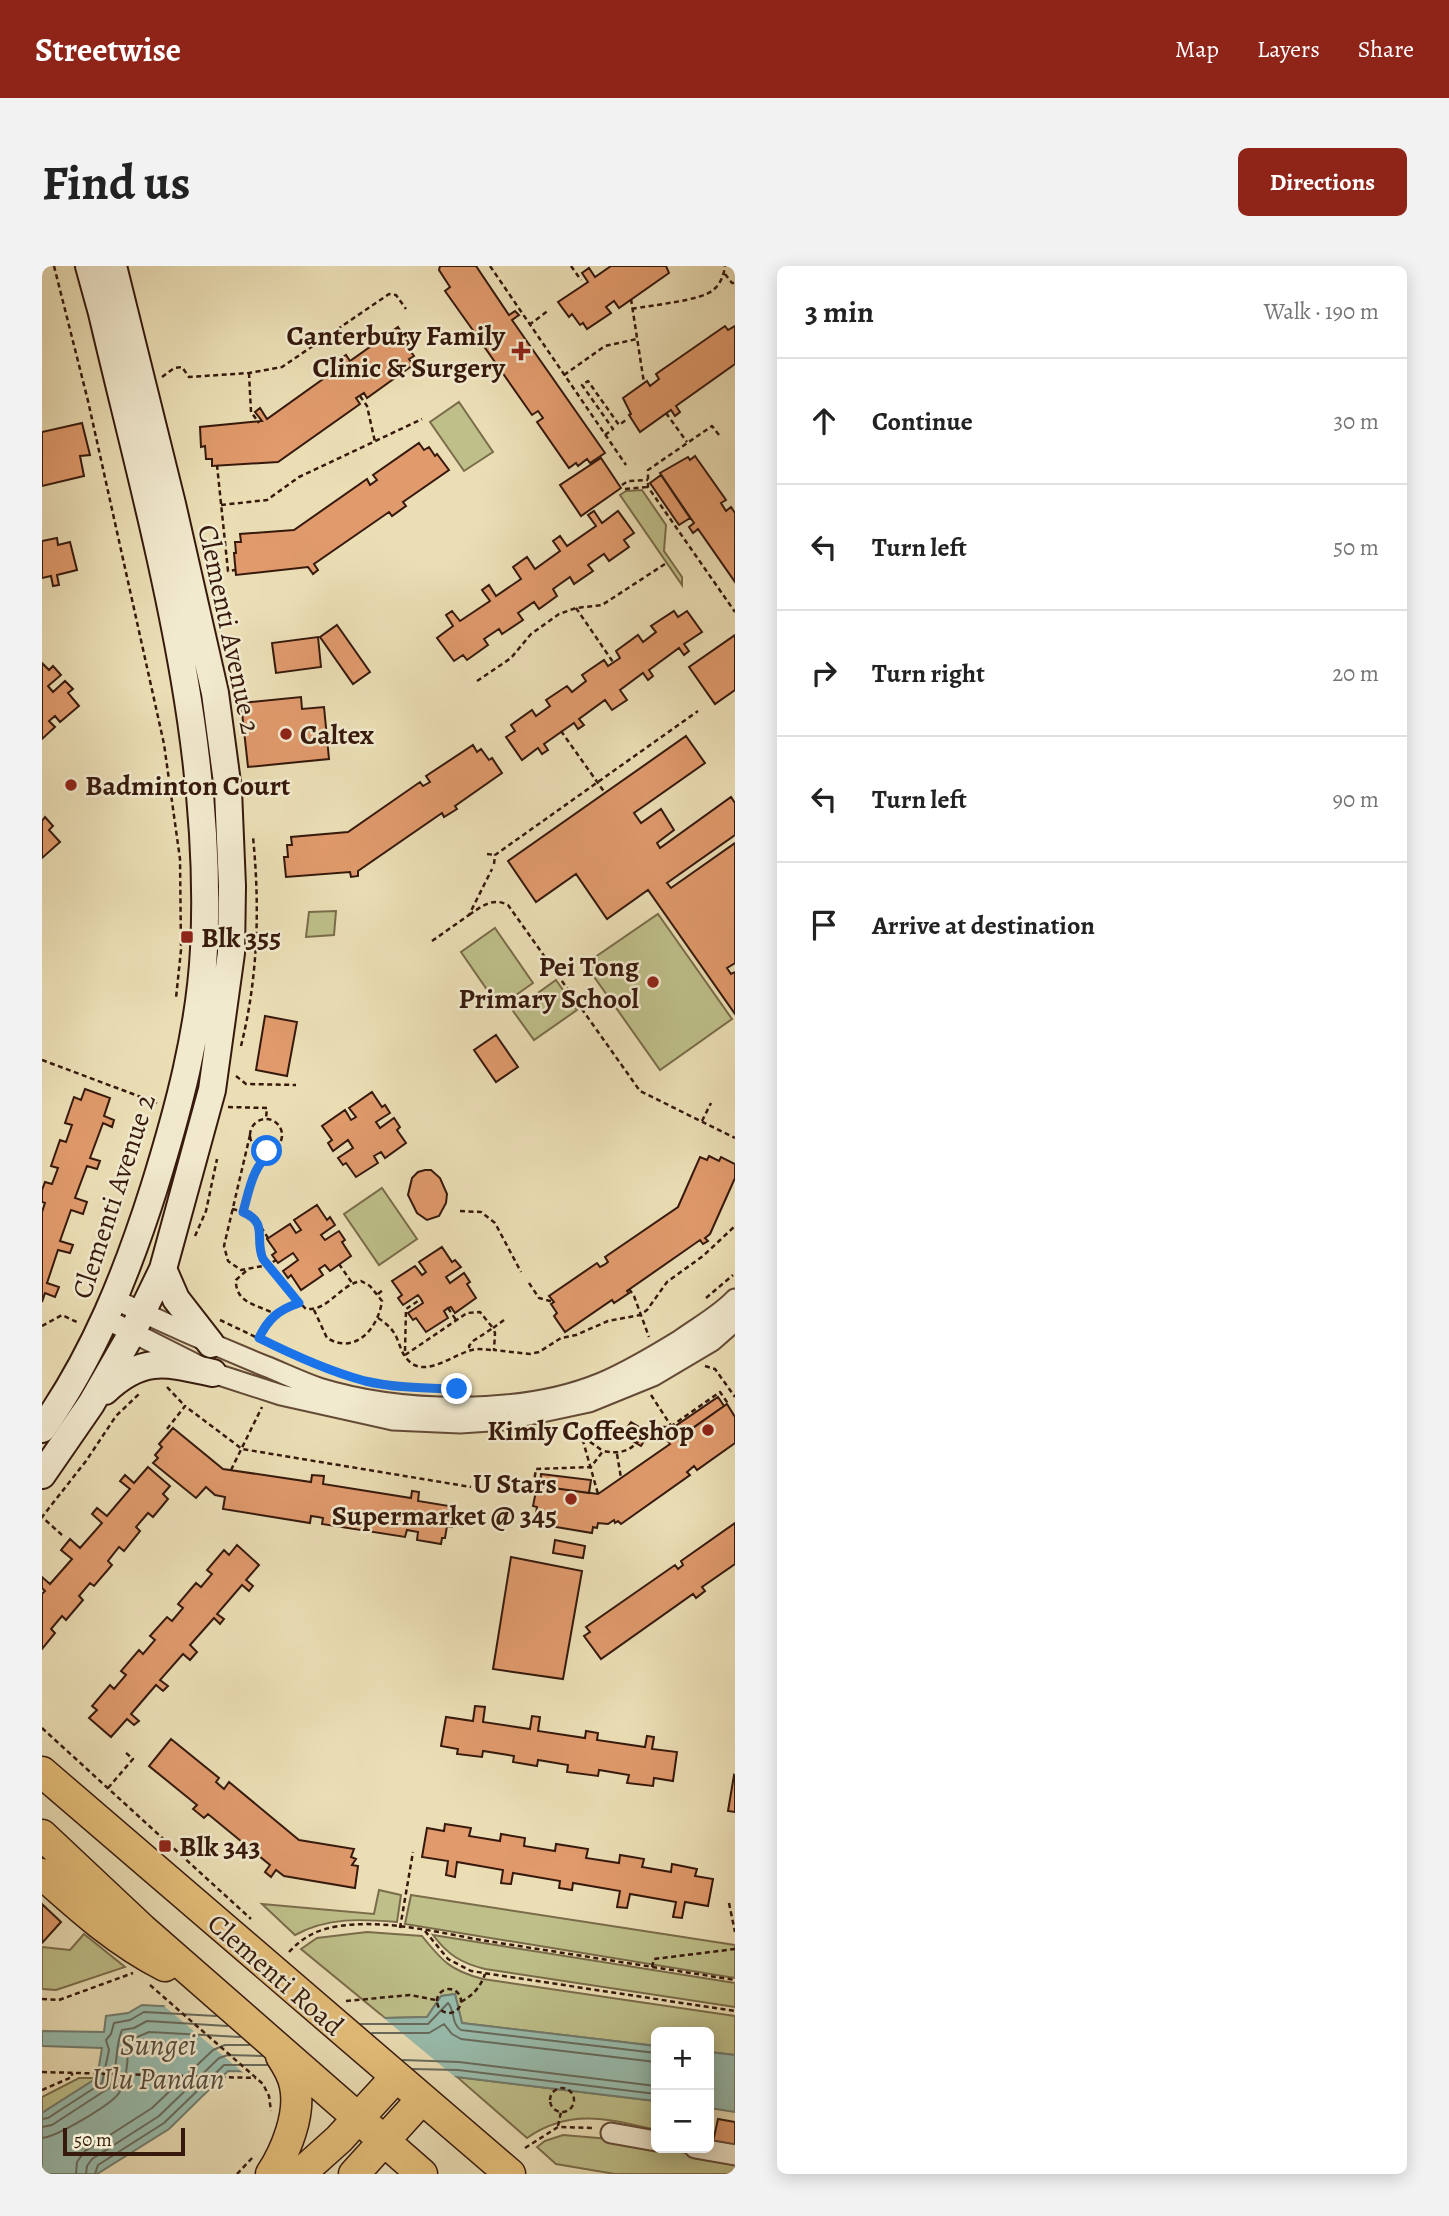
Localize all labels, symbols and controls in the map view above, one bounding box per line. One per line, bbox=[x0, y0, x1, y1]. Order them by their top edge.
text: Streetwise bbox=[35, 27, 181, 72]
text: Map bbox=[1175, 33, 1219, 65]
text: Layers bbox=[1257, 33, 1320, 65]
text: Share bbox=[1358, 33, 1414, 65]
button: Directions bbox=[1238, 148, 1407, 216]
text: Find us bbox=[42, 149, 190, 216]
text: 3 min bbox=[805, 292, 874, 332]
text: Walk · 190 m bbox=[1264, 296, 1379, 327]
place label: Canterbury Family Clinic & Surgery bbox=[286, 317, 506, 387]
marker: Canterbury Family Clinic & Surgery bbox=[511, 341, 531, 361]
icon: ahead bbox=[805, 402, 843, 440]
text: Continue bbox=[872, 404, 973, 439]
text: 30 m bbox=[1333, 406, 1379, 437]
street label: Clementi Avenue 2 bbox=[188, 521, 270, 737]
icon: left bbox=[805, 528, 843, 566]
text: Turn left bbox=[872, 530, 967, 565]
text: 50 m bbox=[1333, 532, 1379, 563]
icon: right bbox=[805, 654, 843, 692]
text: Turn right bbox=[872, 656, 985, 691]
text: 20 m bbox=[1332, 658, 1379, 689]
place label: Caltex bbox=[300, 716, 374, 754]
marker: Caltex bbox=[278, 726, 294, 742]
place label: Badminton Court bbox=[85, 767, 290, 805]
marker: Badminton Court bbox=[63, 777, 79, 793]
icon: left bbox=[805, 780, 843, 818]
text: Turn left bbox=[872, 782, 967, 817]
text: 90 m bbox=[1333, 784, 1379, 815]
icon: arrive bbox=[805, 906, 843, 944]
text: Arrive at destination bbox=[872, 908, 1095, 943]
place label: Blk 355 bbox=[201, 919, 281, 957]
marker: Blk 355 bbox=[179, 929, 195, 945]
place label: Pei Tong Primary School bbox=[458, 948, 640, 1018]
marker: Pei Tong Primary School bbox=[645, 974, 661, 990]
street label: Clementi Avenue 2 bbox=[63, 1089, 165, 1303]
route start bbox=[251, 1135, 282, 1166]
route end bbox=[441, 1373, 472, 1404]
place label: Kimly Coffeeshop bbox=[487, 1412, 694, 1450]
marker: Kimly Coffeeshop bbox=[700, 1422, 716, 1438]
place label: U Stars Supermarket @ 345 bbox=[332, 1465, 557, 1535]
marker: U Stars Supermarket @ 345 bbox=[563, 1491, 579, 1507]
place label: Blk 343 bbox=[179, 1828, 261, 1866]
marker: Blk 343 bbox=[157, 1838, 173, 1854]
street label: Clementi Road bbox=[199, 1905, 352, 2045]
water label: Sungei Ulu Pandan bbox=[92, 2025, 224, 2099]
map controls bbox=[651, 2027, 714, 2153]
button: + bbox=[651, 2027, 714, 2090]
button: − bbox=[651, 2090, 714, 2153]
scale bar bbox=[63, 2125, 186, 2157]
text: 50 m bbox=[74, 2127, 112, 2153]

